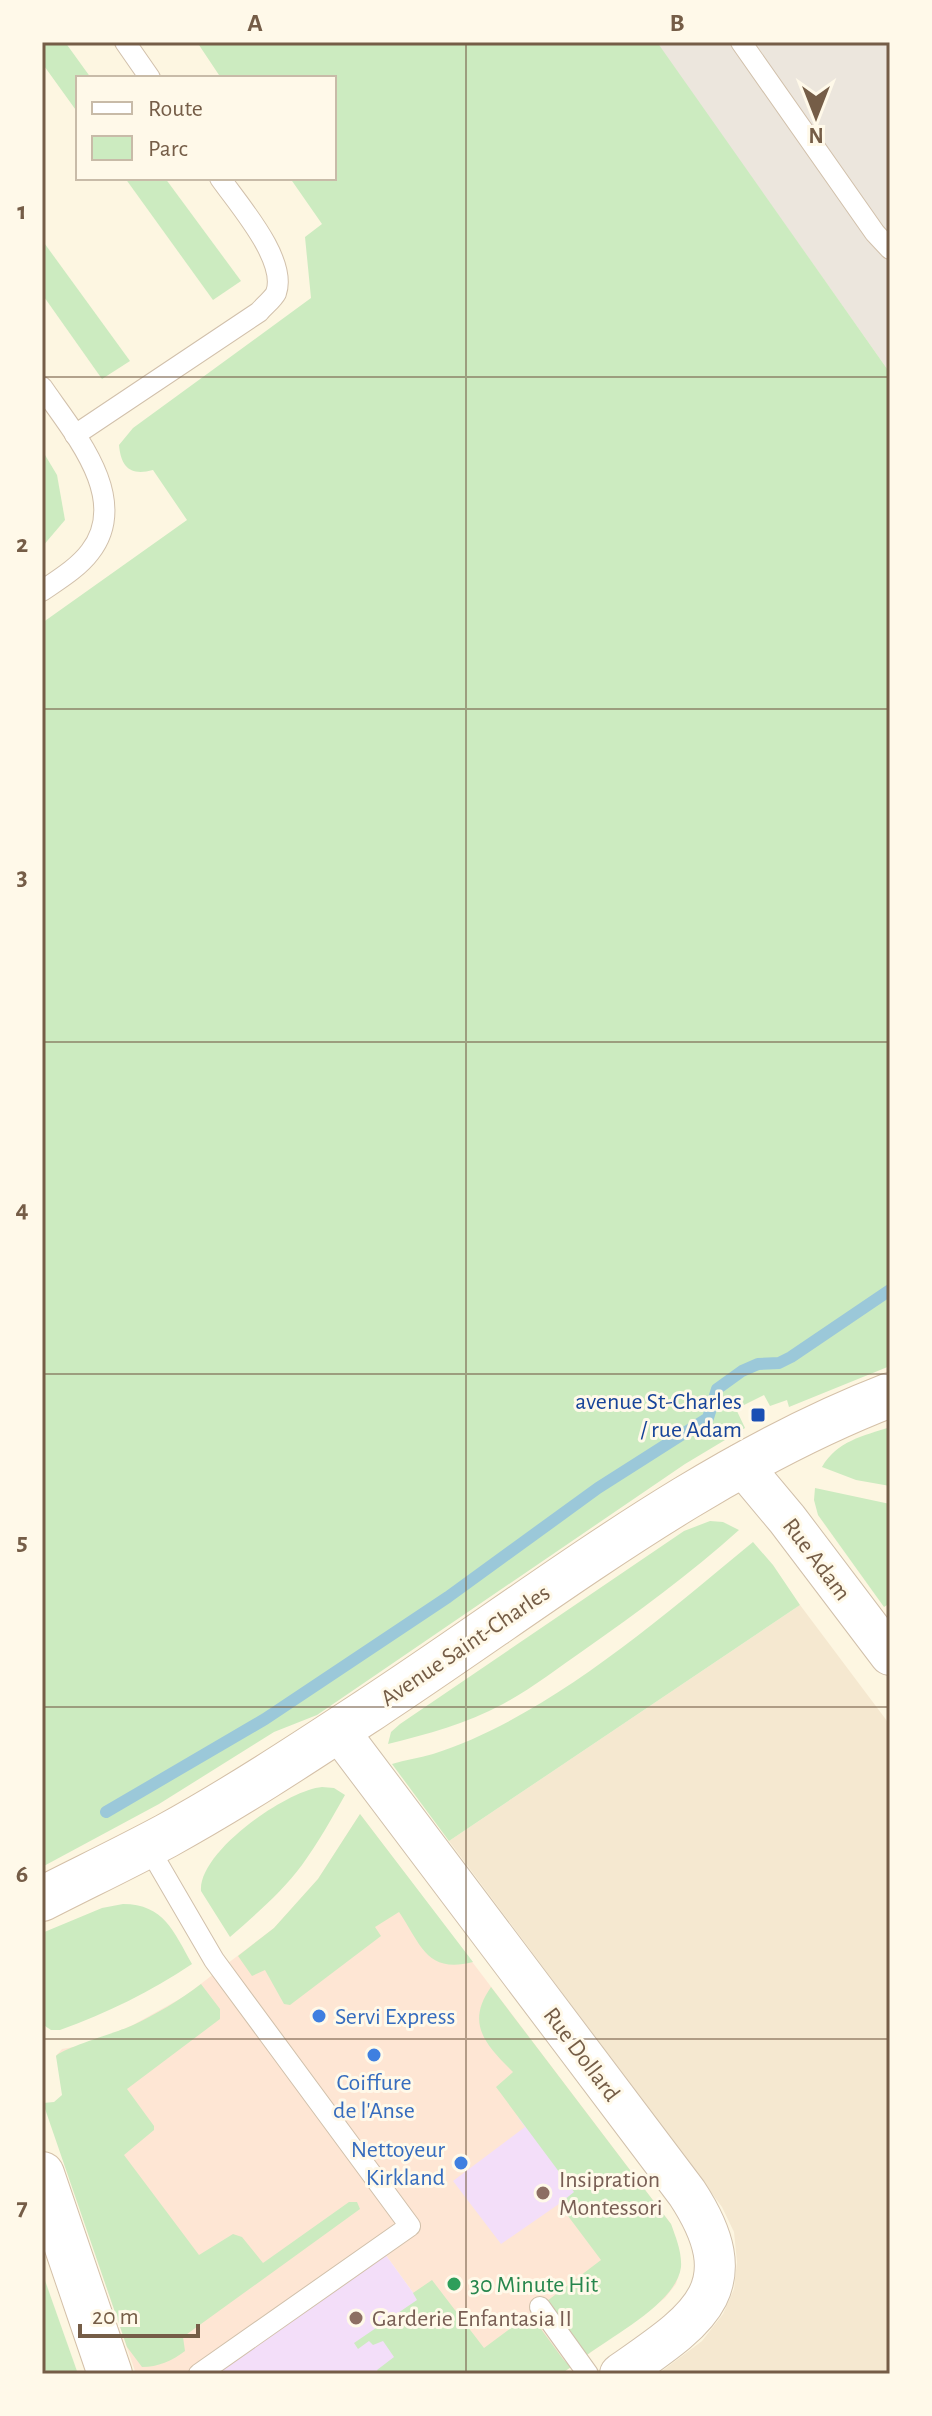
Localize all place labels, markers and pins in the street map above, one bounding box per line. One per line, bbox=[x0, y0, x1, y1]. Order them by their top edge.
place label: avenue St-Charles / rue Adam bbox=[575, 1390, 742, 1442]
marker: avenue St-Charles / rue Adam bbox=[749, 1406, 767, 1424]
place label: Servi Express bbox=[335, 2005, 455, 2029]
marker: Servi Express bbox=[310, 2007, 328, 2025]
marker: Coiffure de l'Anse bbox=[365, 2046, 383, 2064]
place label: Coiffure de l'Anse bbox=[333, 2071, 415, 2123]
place label: Nettoyeur Kirkland bbox=[351, 2138, 445, 2190]
marker: Nettoyeur Kirkland bbox=[452, 2154, 470, 2172]
place label: Insipration Montessori bbox=[559, 2168, 663, 2220]
marker: Insipration Montessori bbox=[534, 2184, 552, 2202]
place label: 30 Minute Hit bbox=[470, 2273, 598, 2297]
marker: 30 Minute Hit bbox=[445, 2275, 463, 2293]
place label: Garderie Enfantasia II bbox=[372, 2307, 572, 2331]
marker: Garderie Enfantasia II bbox=[347, 2309, 365, 2327]

